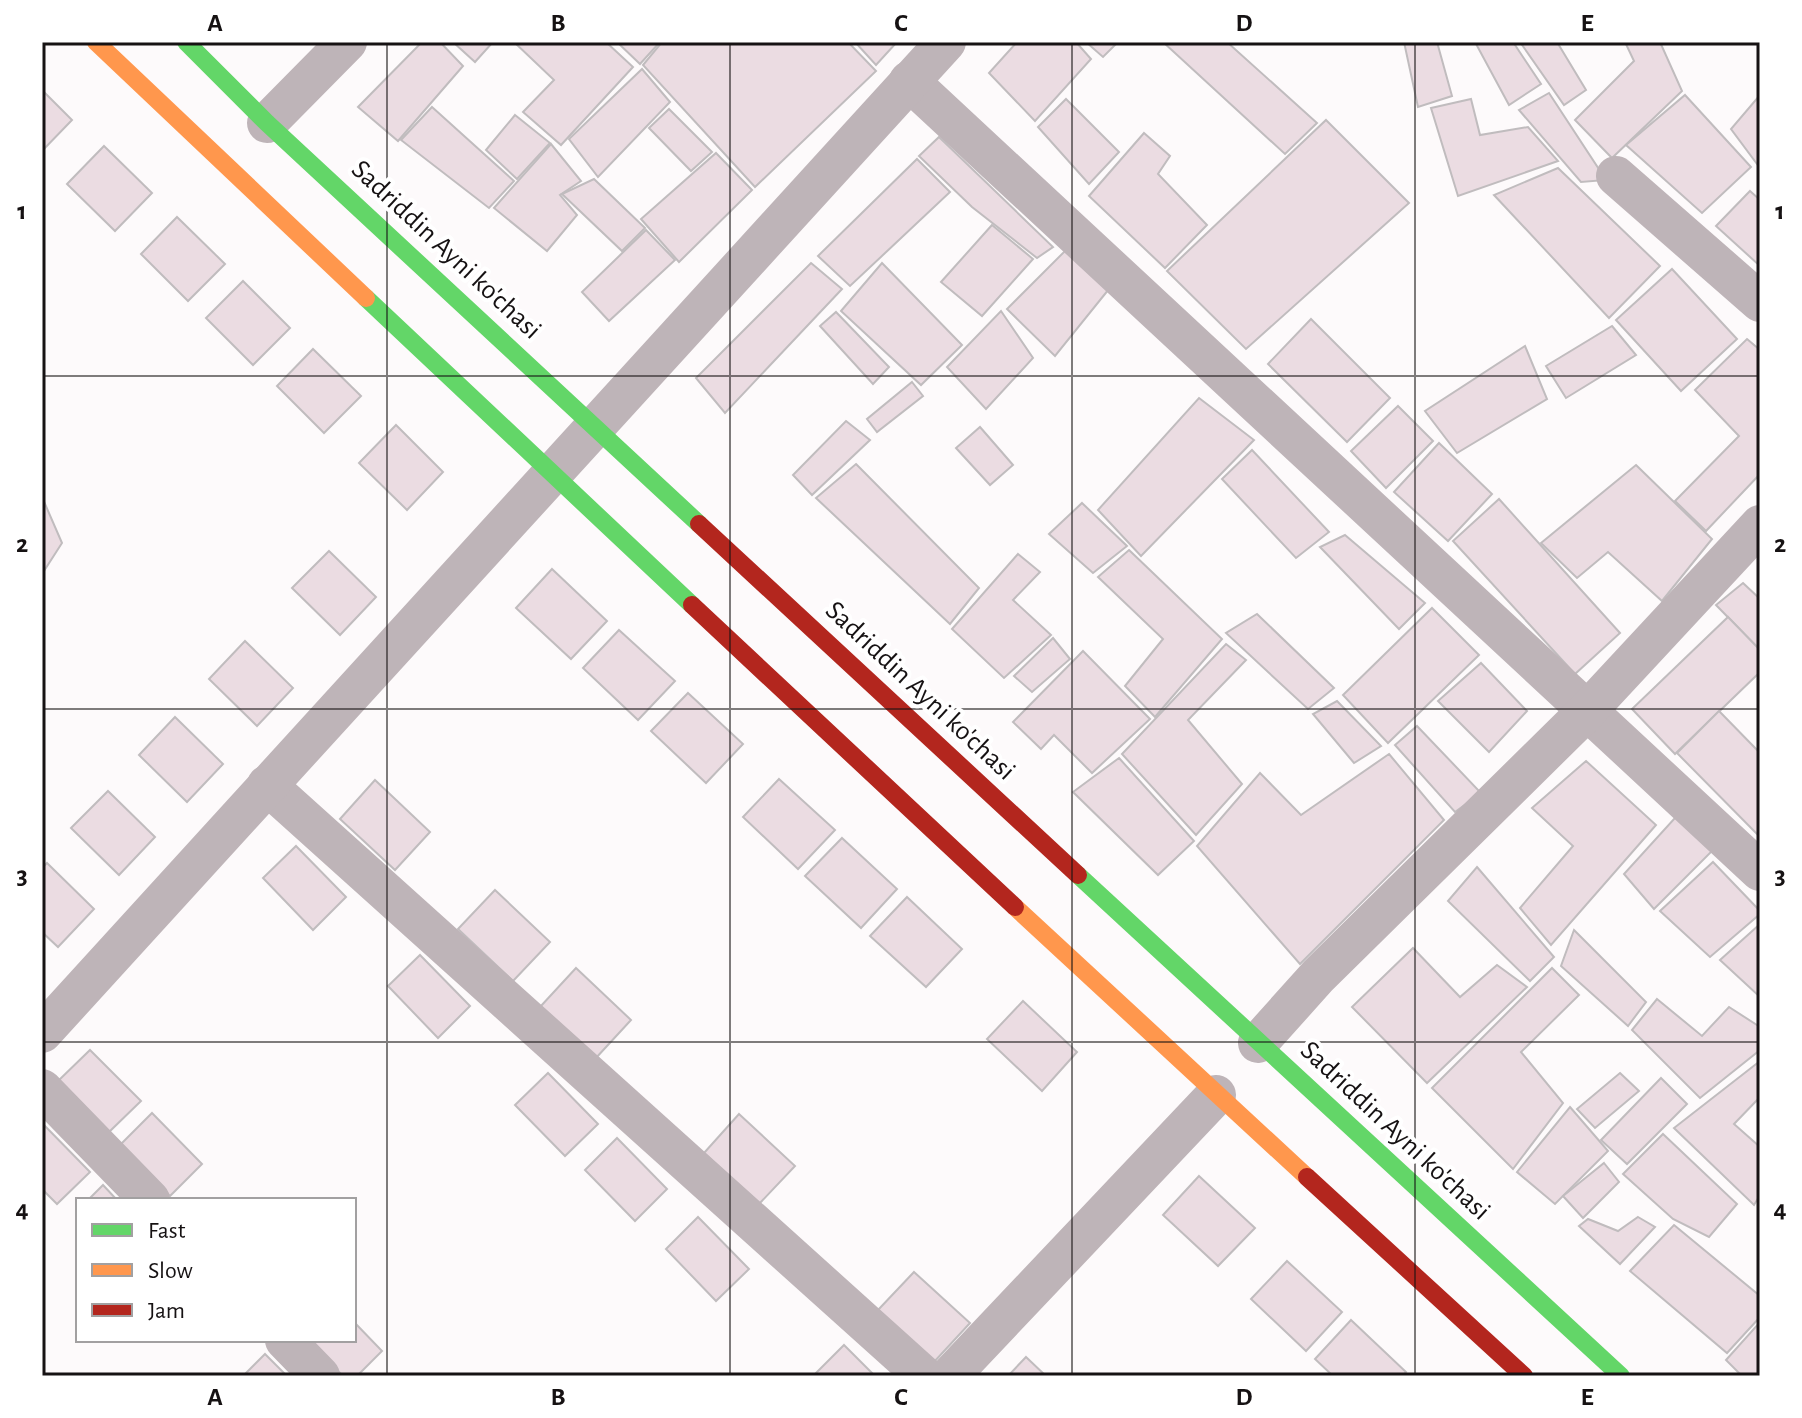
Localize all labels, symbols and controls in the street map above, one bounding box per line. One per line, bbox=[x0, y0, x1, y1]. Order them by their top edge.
text: A bbox=[207, 10, 223, 36]
text: B bbox=[550, 10, 566, 36]
text: C bbox=[894, 10, 908, 36]
text: D bbox=[1235, 10, 1253, 36]
text: E bbox=[1580, 10, 1594, 36]
street label: Sadriddin Ayni ko'chasi bbox=[346, 155, 546, 345]
text: 1 bbox=[17, 198, 27, 224]
text: 1 bbox=[1775, 198, 1785, 224]
text: 2 bbox=[16, 531, 28, 557]
text: 2 bbox=[1774, 531, 1786, 557]
street label: Sadriddin Ayni ko'chasi bbox=[820, 596, 1020, 786]
text: 3 bbox=[16, 863, 28, 889]
text: 3 bbox=[1774, 863, 1786, 889]
street label: Sadriddin Ayni ko'chasi bbox=[1295, 1036, 1495, 1226]
text: 4 bbox=[15, 1196, 29, 1222]
text: 4 bbox=[1773, 1196, 1787, 1222]
legend bbox=[76, 1198, 356, 1342]
text: Fast bbox=[148, 1219, 186, 1243]
text: Slow bbox=[148, 1259, 193, 1283]
text: Jam bbox=[148, 1299, 185, 1323]
text: A bbox=[207, 1384, 223, 1410]
text: B bbox=[550, 1384, 566, 1410]
text: C bbox=[894, 1384, 908, 1410]
text: D bbox=[1235, 1384, 1253, 1410]
text: E bbox=[1580, 1384, 1594, 1410]

